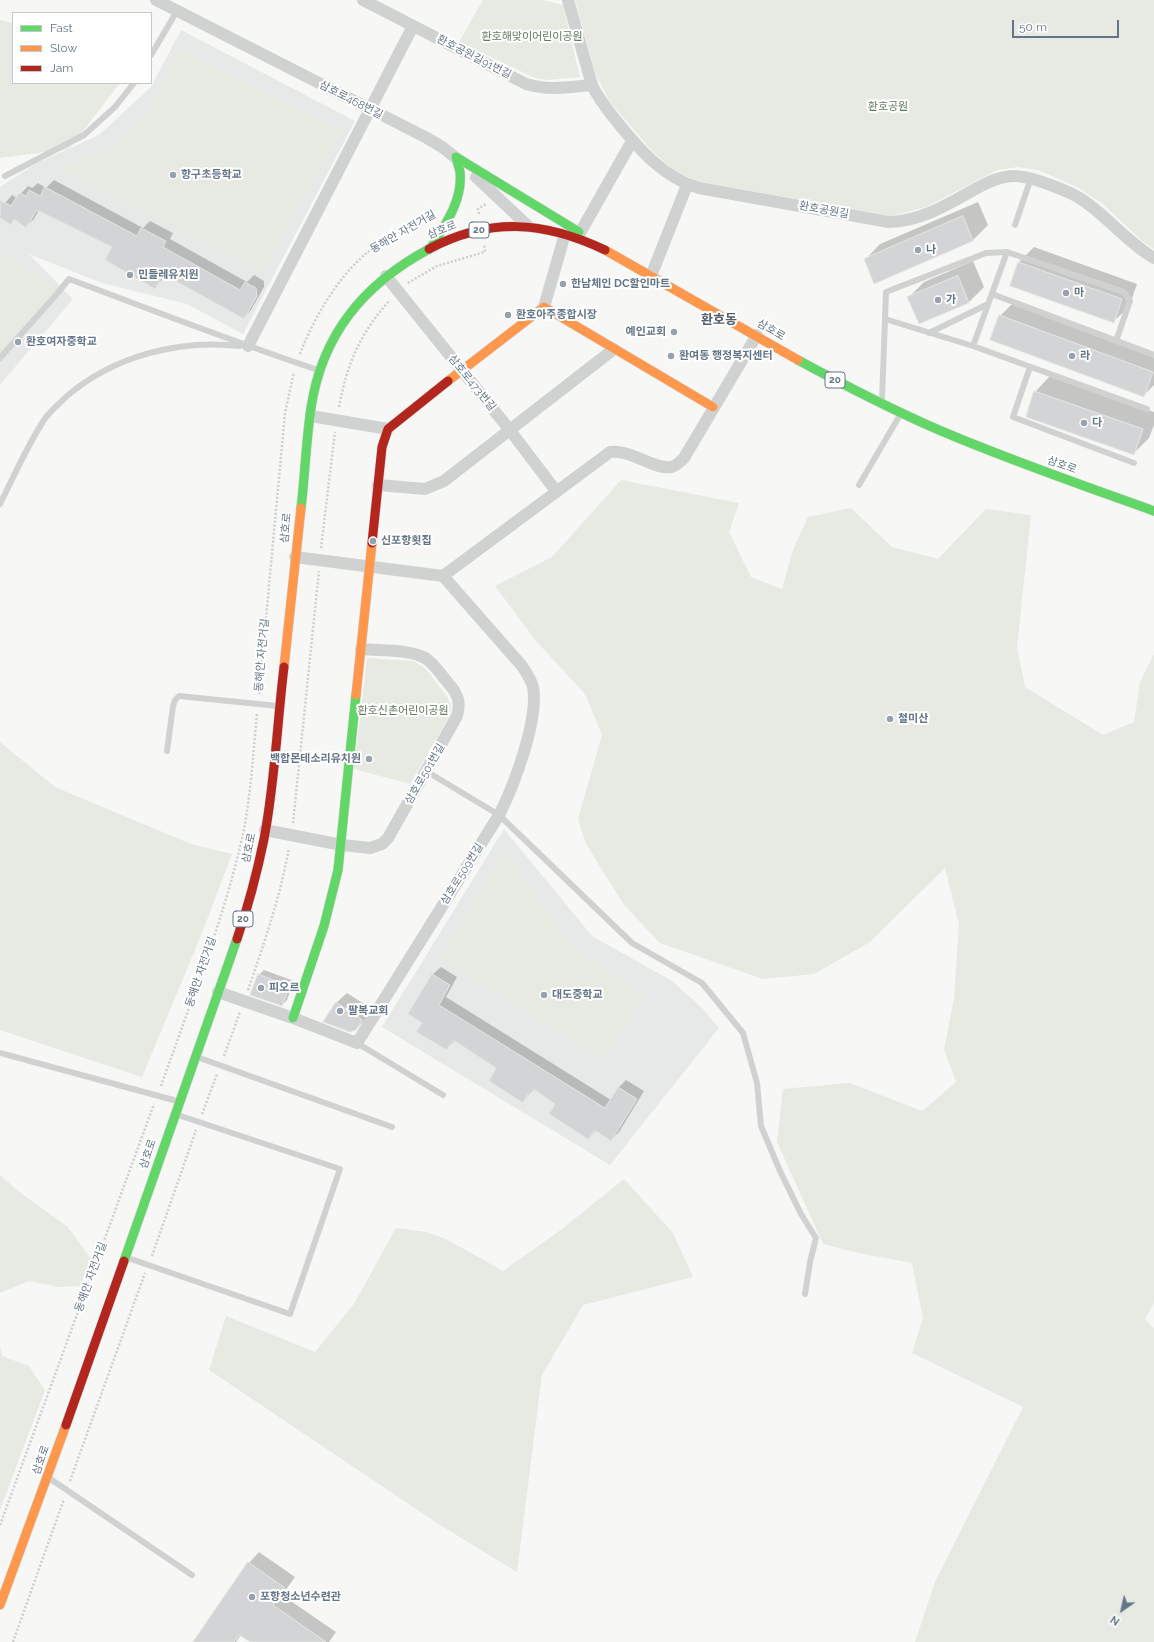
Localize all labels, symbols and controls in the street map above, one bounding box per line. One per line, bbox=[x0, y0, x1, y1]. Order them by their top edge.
legend bbox=[12, 12, 152, 84]
scale bar bbox=[1014, 12, 1121, 38]
text: 50 m bbox=[1019, 20, 1047, 34]
text: Fast bbox=[50, 21, 73, 35]
park label: 환호해맞이어린이공원 bbox=[481, 30, 583, 44]
street label: 환호공원길91번길 bbox=[434, 33, 514, 81]
text: Slow bbox=[50, 41, 77, 55]
text: Jam bbox=[50, 61, 73, 75]
street label: 삼호로468번길 bbox=[317, 78, 385, 122]
park label: 환호공원 bbox=[868, 100, 908, 114]
place label: 항구초등학교 bbox=[181, 168, 242, 182]
marker: 항구초등학교 bbox=[168, 170, 178, 180]
street label: 환호공원길 bbox=[798, 199, 850, 221]
street label: 동해안 자전거길 bbox=[368, 208, 438, 256]
street label: 삼호로 bbox=[425, 218, 459, 242]
road number: 20 bbox=[469, 222, 489, 238]
place label: 나 bbox=[926, 243, 936, 257]
marker: 나 bbox=[913, 245, 923, 255]
place label: 민들레유치원 bbox=[138, 268, 199, 282]
marker: 민들레유치원 bbox=[125, 270, 135, 280]
place label: 한남체인 DC할인마트 bbox=[571, 277, 670, 291]
marker: 한남체인 DC할인마트 bbox=[558, 279, 568, 289]
place label: 마 bbox=[1074, 286, 1084, 300]
marker: 마 bbox=[1061, 288, 1071, 298]
place label: 가 bbox=[946, 293, 956, 307]
marker: 가 bbox=[933, 295, 943, 305]
place label: 환호아주종합시장 bbox=[516, 308, 597, 322]
marker: 환호아주종합시장 bbox=[503, 310, 513, 320]
district label: 환호동 bbox=[701, 312, 737, 328]
street label: 삼호로 bbox=[755, 317, 787, 343]
place label: 예인교회 bbox=[626, 325, 666, 339]
marker: 예인교회 bbox=[669, 327, 679, 337]
place label: 환호여자중학교 bbox=[26, 335, 97, 349]
marker: 환호여자중학교 bbox=[13, 337, 23, 347]
place label: 환여동 행정복지센터 bbox=[679, 349, 773, 363]
place label: 라 bbox=[1080, 349, 1090, 363]
marker: 환여동 행정복지센터 bbox=[666, 351, 676, 361]
marker: 라 bbox=[1067, 351, 1077, 361]
street label: 삼호로473번길 bbox=[445, 352, 499, 414]
road number: 20 bbox=[825, 372, 845, 388]
place label: 다 bbox=[1092, 416, 1102, 430]
marker: 다 bbox=[1079, 418, 1089, 428]
street label: 삼호로 bbox=[1045, 454, 1079, 476]
street label: 삼호로 bbox=[278, 512, 294, 544]
place label: 신포항횟집 bbox=[381, 534, 432, 548]
marker: 신포항횟집 bbox=[368, 536, 378, 546]
street label: 동해안 자전거길 bbox=[252, 618, 272, 692]
park label: 환호신촌어린이공원 bbox=[357, 704, 449, 718]
place label: 철미산 bbox=[898, 712, 928, 726]
marker: 철미산 bbox=[885, 714, 895, 724]
street label: 삼호로501번길 bbox=[402, 741, 448, 807]
place label: 백합몬테소리유치원 bbox=[270, 752, 361, 766]
marker: 백합몬테소리유치원 bbox=[364, 754, 374, 764]
street label: 삼호로 bbox=[239, 832, 259, 864]
street label: 삼호로509번길 bbox=[438, 841, 486, 907]
road number: 20 bbox=[233, 911, 253, 927]
street label: 동해안 자전거길 bbox=[183, 935, 219, 1009]
place label: 피오르 bbox=[269, 981, 299, 995]
marker: 피오르 bbox=[256, 983, 266, 993]
place label: 대도중학교 bbox=[552, 988, 603, 1002]
marker: 대도중학교 bbox=[539, 990, 549, 1000]
place label: 팔복교회 bbox=[348, 1004, 388, 1018]
marker: 팔복교회 bbox=[335, 1006, 345, 1016]
street label: 삼호로 bbox=[137, 1137, 159, 1171]
street label: 동해안 자전거길 bbox=[72, 1240, 110, 1314]
street label: 삼호로 bbox=[30, 1443, 52, 1477]
place label: 포항청소년수련관 bbox=[260, 1590, 341, 1604]
north arrow bbox=[1102, 1590, 1142, 1630]
marker: 포항청소년수련관 bbox=[247, 1592, 257, 1602]
text: N bbox=[1108, 1613, 1122, 1628]

